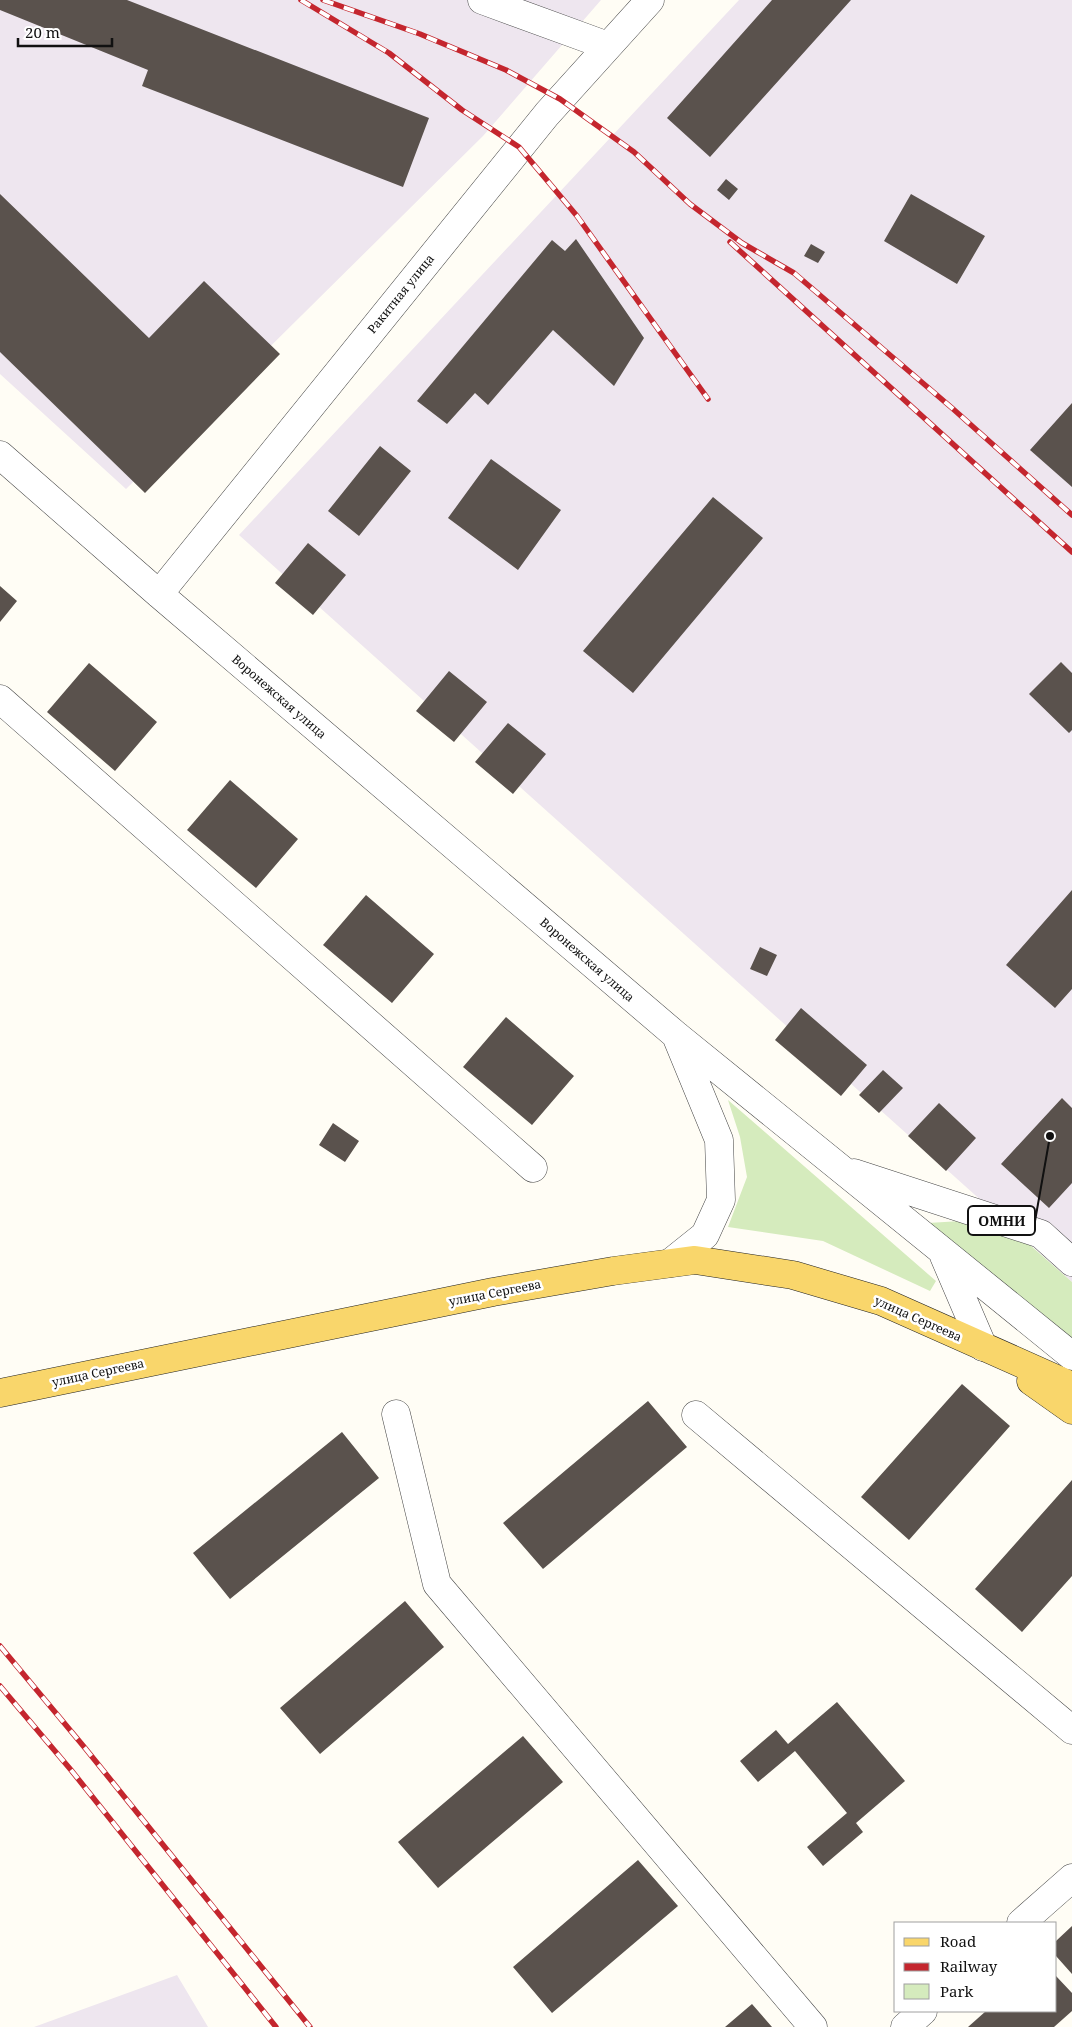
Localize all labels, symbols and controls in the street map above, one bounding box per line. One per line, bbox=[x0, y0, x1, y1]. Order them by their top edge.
scale bar bbox=[18, 15, 111, 47]
text: 20 m bbox=[25, 22, 60, 42]
street label: Ракитная улица bbox=[363, 250, 438, 337]
street label: Воронежская улица bbox=[228, 651, 330, 743]
street label: Воронежская улица bbox=[536, 914, 638, 1006]
callout: ОМНИ bbox=[968, 1206, 1035, 1235]
text: ОМНИ bbox=[978, 1211, 1026, 1230]
street label: улица Сергеева bbox=[447, 1275, 543, 1310]
street label: улица Сергеева bbox=[872, 1292, 965, 1345]
street label: улица Сергеева bbox=[50, 1354, 146, 1391]
legend bbox=[894, 1922, 1057, 2012]
text: Road bbox=[940, 1931, 976, 1951]
text: Railway bbox=[940, 1956, 998, 1976]
text: Park bbox=[940, 1981, 974, 2001]

